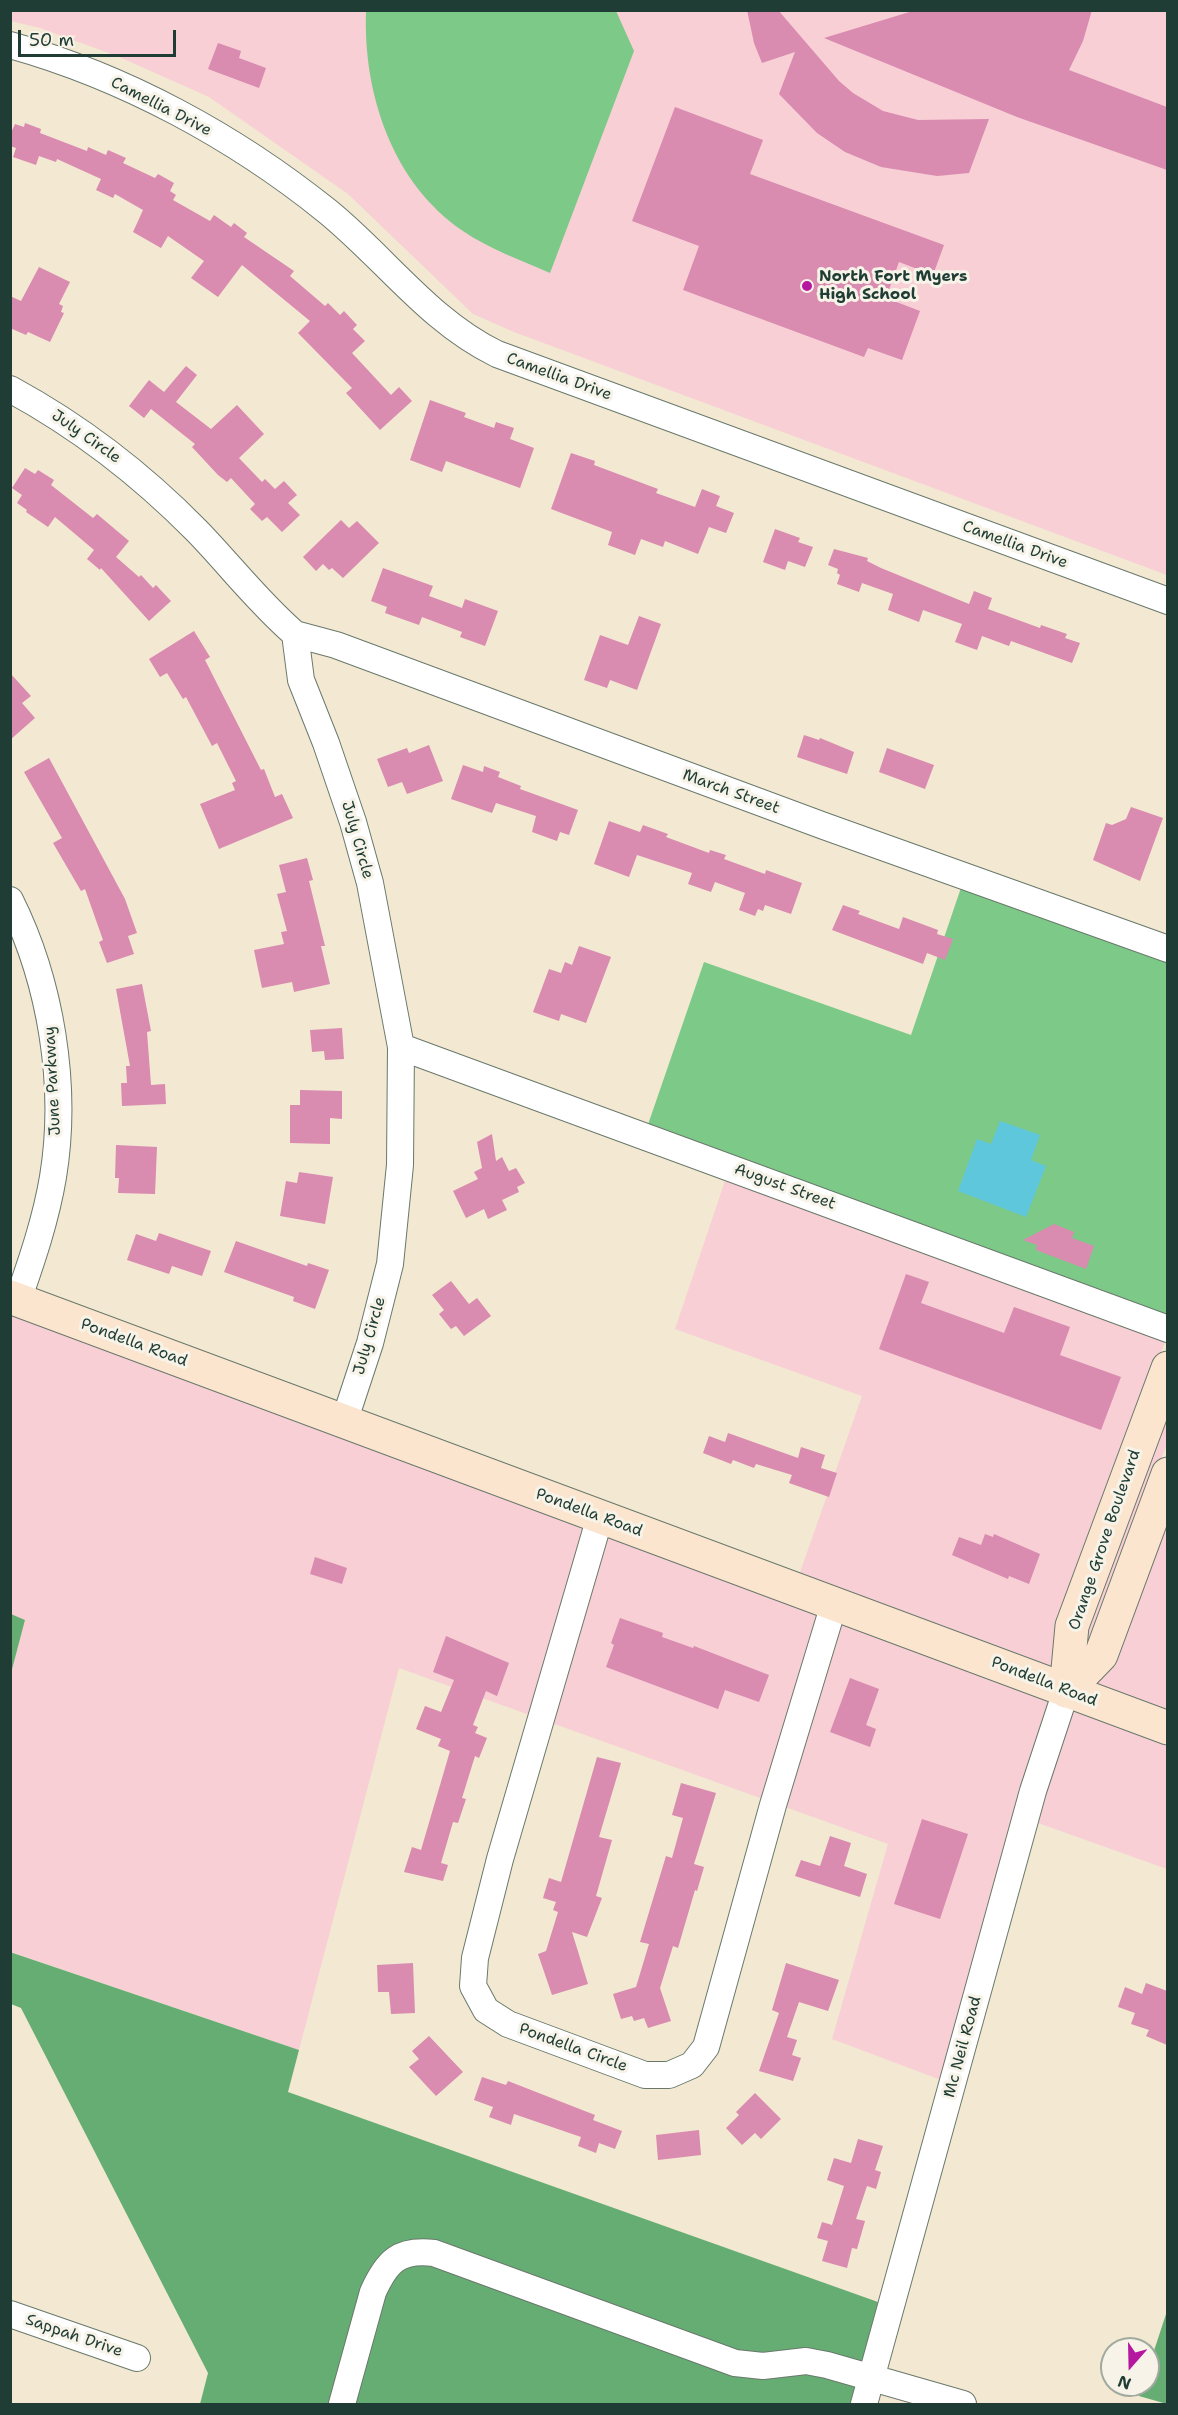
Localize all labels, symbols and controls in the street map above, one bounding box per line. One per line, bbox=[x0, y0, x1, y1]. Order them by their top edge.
scale bar bbox=[21, 18, 178, 56]
text: 50 m bbox=[29, 28, 74, 52]
street label: Camellia Drive bbox=[107, 73, 215, 141]
place label: North Fort Myers High School bbox=[819, 267, 967, 305]
marker: North Fort Myers High School bbox=[800, 279, 814, 293]
street label: Camellia Drive bbox=[504, 349, 614, 405]
street label: July Circle bbox=[48, 406, 124, 468]
street label: Camellia Drive bbox=[960, 517, 1070, 573]
street label: March Street bbox=[680, 766, 782, 818]
street label: July Circle bbox=[337, 799, 377, 881]
street label: June Parkway bbox=[41, 1026, 65, 1136]
street label: August Street bbox=[732, 1160, 838, 1214]
street label: July Circle bbox=[350, 1295, 390, 1377]
street label: Pondella Road bbox=[78, 1315, 190, 1371]
street label: Orange Grove Boulevard bbox=[1065, 1447, 1145, 1633]
street label: Pondella Road bbox=[533, 1485, 645, 1541]
street label: Pondella Road bbox=[988, 1653, 1100, 1711]
street label: Mc Neil Road bbox=[940, 1994, 986, 2100]
street label: Pondella Circle bbox=[516, 2019, 630, 2077]
street label: Sappah Drive bbox=[23, 2310, 125, 2362]
north arrow bbox=[1100, 2337, 1160, 2397]
text: N bbox=[1115, 2370, 1134, 2395]

